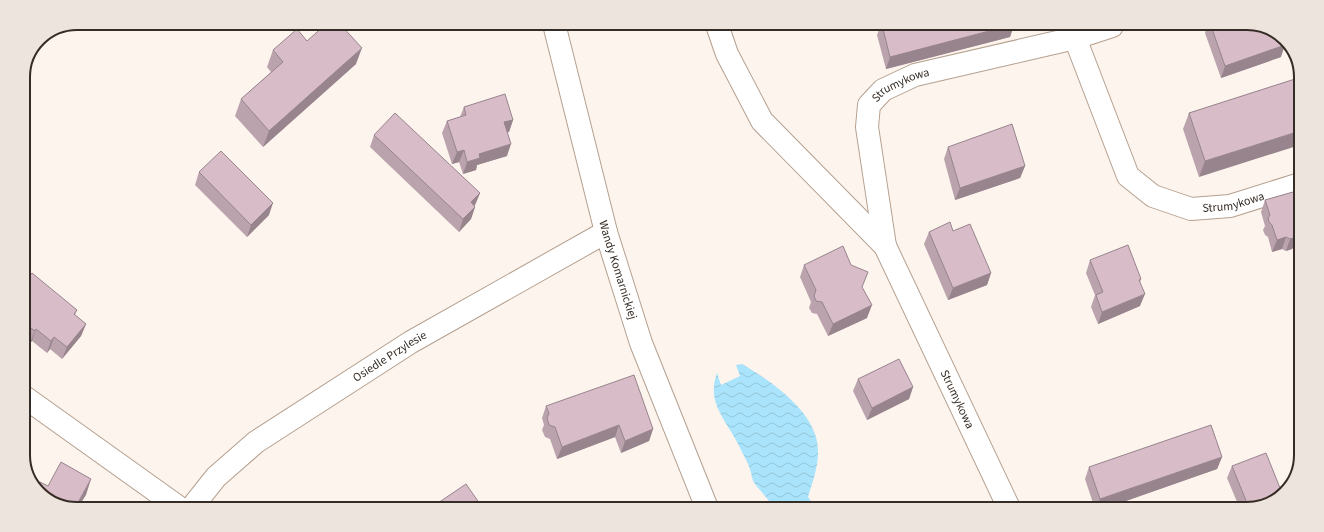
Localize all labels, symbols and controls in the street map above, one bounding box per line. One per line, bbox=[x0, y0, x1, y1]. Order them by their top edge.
street label: Strumykowa bbox=[868, 63, 931, 106]
street label: Strumykowa bbox=[1202, 187, 1266, 217]
street label: Wandy Komarnickiej bbox=[595, 218, 642, 321]
street label: Osiedle Przylesie bbox=[349, 326, 430, 386]
street label: Strumykowa bbox=[936, 367, 979, 431]

